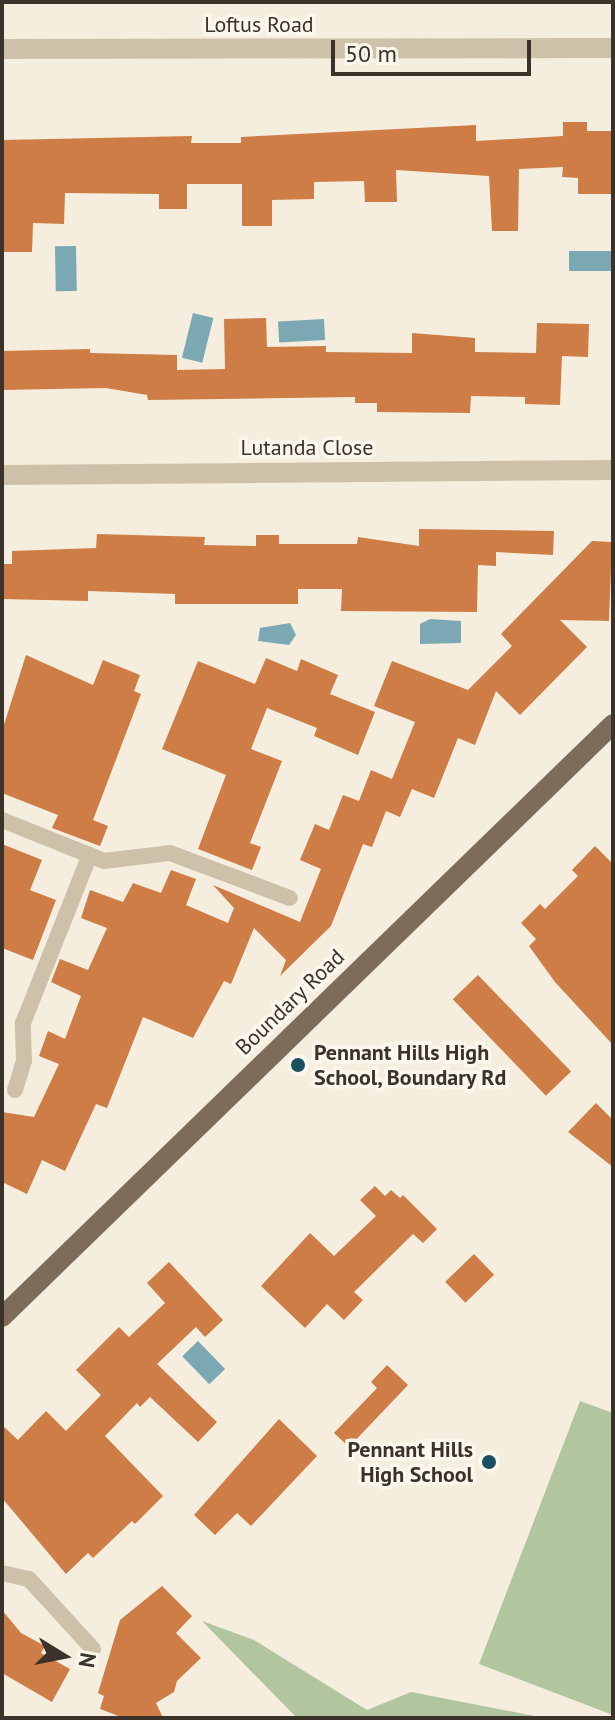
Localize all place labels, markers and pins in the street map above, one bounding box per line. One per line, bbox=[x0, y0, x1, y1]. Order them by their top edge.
place label: Pennant Hills High School, Boundary Rd bbox=[314, 1039, 509, 1090]
marker: Pennant Hills High School, Boundary Rd bbox=[289, 1056, 307, 1074]
place label: Pennant Hills High School bbox=[347, 1436, 473, 1488]
marker: Pennant Hills High School bbox=[480, 1453, 498, 1471]

